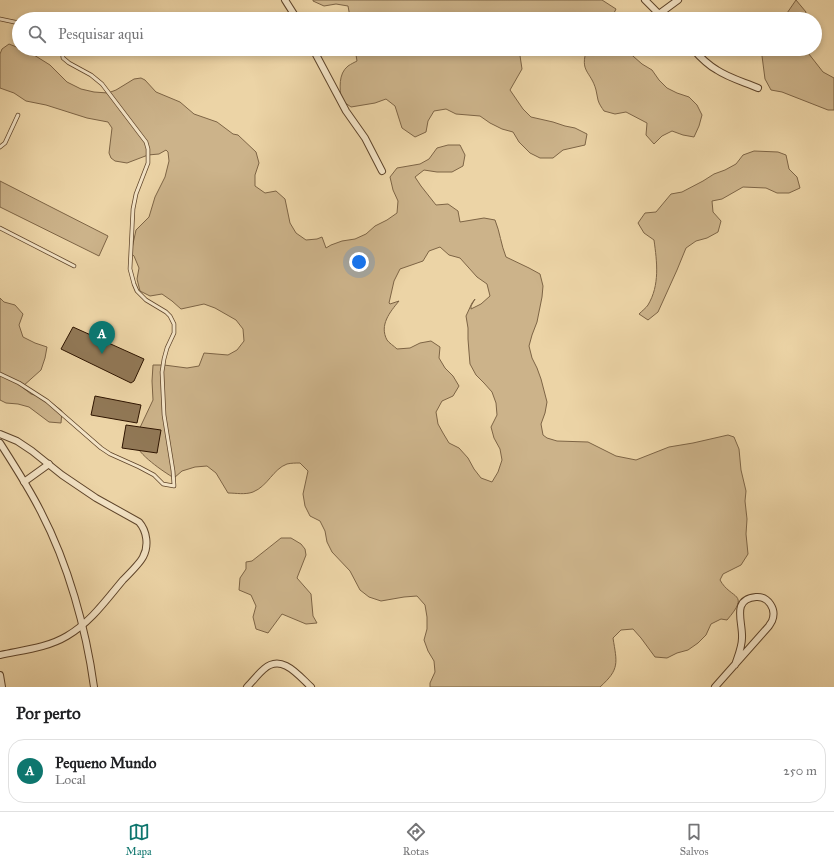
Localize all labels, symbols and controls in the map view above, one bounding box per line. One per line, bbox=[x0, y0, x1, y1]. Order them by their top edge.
search box bbox=[12, 12, 822, 56]
icon: search bbox=[26, 23, 48, 45]
text: Pesquisar aqui bbox=[58, 25, 144, 43]
your location bbox=[349, 252, 369, 272]
pin: A bbox=[89, 321, 115, 354]
text: Por perto bbox=[16, 703, 81, 724]
text: Pequeno Mundo bbox=[55, 754, 157, 772]
text: A bbox=[26, 763, 34, 779]
text: 250 m bbox=[783, 763, 817, 779]
text: Local bbox=[55, 772, 86, 788]
tab: Mapa bbox=[126, 821, 152, 858]
tab: Rotas bbox=[403, 821, 429, 858]
tab: Salvos bbox=[680, 821, 708, 858]

